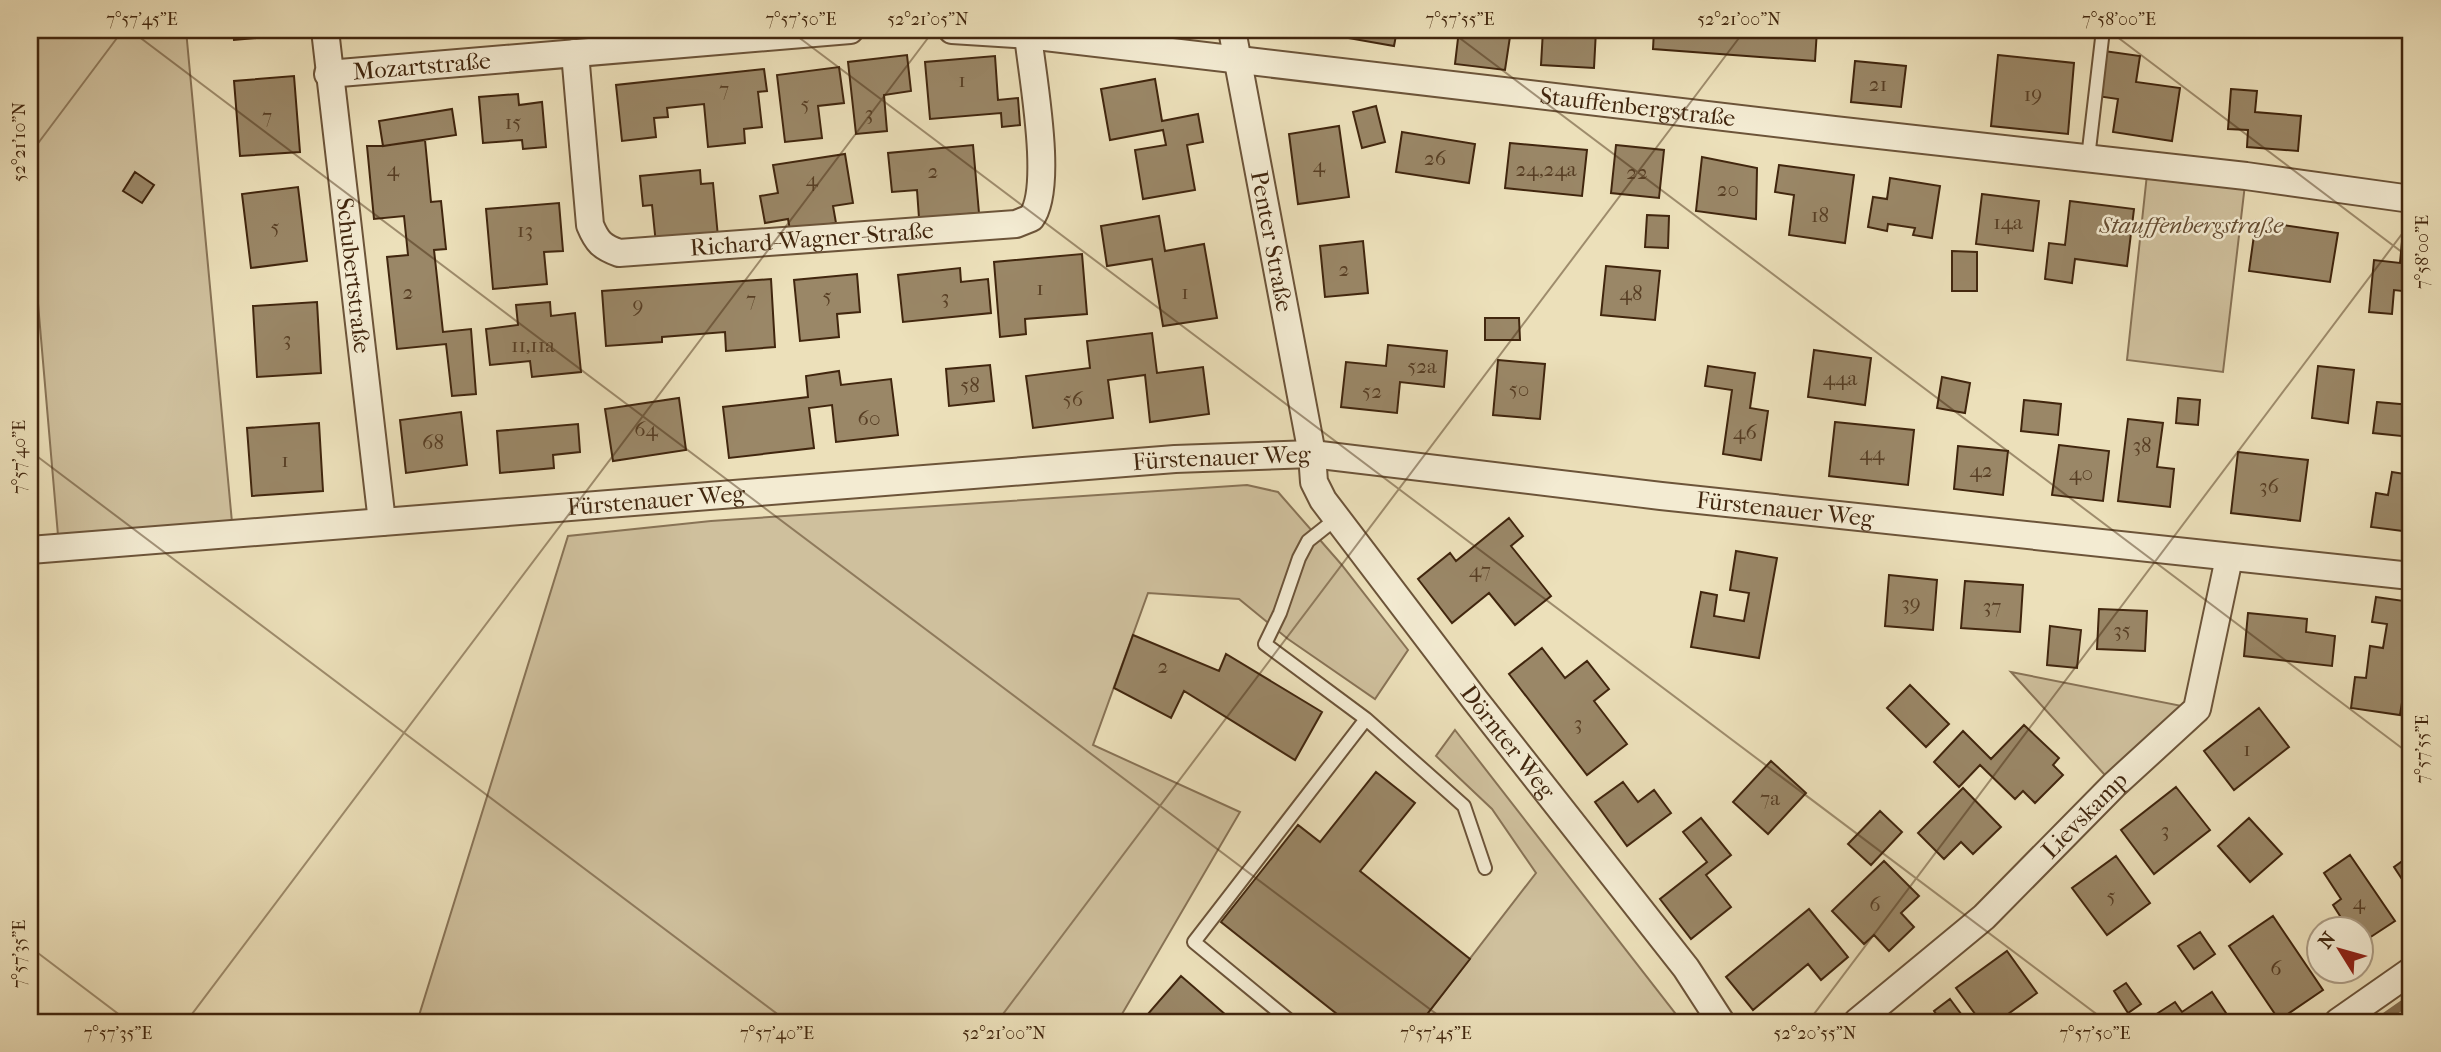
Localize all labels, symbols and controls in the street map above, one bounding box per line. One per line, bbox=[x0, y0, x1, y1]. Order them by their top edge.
text: 7°57'45"E bbox=[106, 9, 178, 30]
text: 7°57'50"E bbox=[765, 9, 837, 30]
text: 52°21'05"N bbox=[887, 9, 969, 30]
text: 7°57'55"E bbox=[1425, 9, 1495, 30]
text: 52°21'00"N bbox=[1697, 9, 1781, 30]
text: 7°58'00"E bbox=[2082, 9, 2156, 30]
street label: Mozartstraße bbox=[352, 46, 492, 86]
house number: 1 bbox=[958, 68, 966, 92]
house number: 21 bbox=[1869, 72, 1887, 96]
house number: 7 bbox=[719, 77, 729, 101]
street label: Stauffenbergstraße bbox=[1538, 81, 1737, 132]
house number: 19 bbox=[2024, 82, 2042, 106]
house number: 5 bbox=[800, 92, 810, 116]
house number: 3 bbox=[865, 101, 873, 125]
text: 52°21'10"N bbox=[9, 102, 30, 182]
house number: 7 bbox=[262, 104, 272, 128]
house number: 15 bbox=[505, 110, 521, 134]
house number: 26 bbox=[1424, 146, 1447, 170]
house number: 4 bbox=[1313, 153, 1326, 177]
house number: 4 bbox=[387, 157, 400, 181]
house number: 24,24a bbox=[1515, 157, 1577, 181]
house number: 2 bbox=[928, 159, 939, 183]
house number: 22 bbox=[1626, 160, 1648, 184]
house number: 4 bbox=[806, 167, 819, 191]
street label: Penter Straße bbox=[1245, 169, 1299, 314]
house number: 20 bbox=[1717, 177, 1739, 201]
street label: Schubertstraße bbox=[331, 196, 376, 355]
house number: 18 bbox=[1811, 203, 1829, 227]
house number: 14a bbox=[1993, 210, 2023, 234]
park label: Stauffenbergstraße bbox=[2098, 211, 2284, 239]
house number: 5 bbox=[270, 215, 280, 239]
text: 7°58'00"E bbox=[2412, 215, 2433, 289]
street label: Richard-Wagner-Straße bbox=[689, 216, 935, 262]
house number: 13 bbox=[517, 218, 533, 242]
house number: 2 bbox=[1339, 257, 1350, 281]
house number: 1 bbox=[1036, 276, 1044, 300]
house number: 2 bbox=[403, 280, 414, 304]
house number: 1 bbox=[1181, 280, 1189, 304]
house number: 48 bbox=[1620, 281, 1642, 305]
house number: 5 bbox=[822, 284, 832, 308]
house number: 3 bbox=[941, 285, 949, 309]
house number: 7 bbox=[746, 287, 756, 311]
house number: 9 bbox=[632, 293, 644, 317]
house number: 3 bbox=[283, 327, 291, 351]
house number: 11,11a bbox=[511, 333, 555, 357]
house number: 52a bbox=[1407, 354, 1437, 378]
house number: 44a bbox=[1823, 366, 1858, 390]
house number: 58 bbox=[960, 373, 980, 397]
house number: 50 bbox=[1509, 377, 1529, 401]
house number: 52 bbox=[1362, 379, 1382, 403]
house number: 56 bbox=[1063, 387, 1084, 411]
house number: 60 bbox=[858, 406, 880, 430]
house number: 64 bbox=[634, 417, 658, 441]
text: 7°57'40"E bbox=[9, 420, 30, 494]
house number: 46 bbox=[1733, 420, 1758, 444]
house number: 68 bbox=[422, 430, 444, 454]
house number: 38 bbox=[2132, 433, 2152, 457]
street label: Fürstenauer Weg bbox=[1131, 440, 1312, 476]
house number: 44 bbox=[1860, 441, 1885, 465]
house number: 1 bbox=[281, 448, 289, 472]
house number: 42 bbox=[1969, 458, 1993, 482]
house number: 40 bbox=[2069, 461, 2093, 485]
house number: 36 bbox=[2259, 474, 2280, 498]
street label: Fürstenauer Weg bbox=[566, 479, 747, 521]
street label: Fürstenauer Weg bbox=[1695, 486, 1876, 533]
house number: 47 bbox=[1469, 558, 1491, 582]
house number: 39 bbox=[1901, 591, 1921, 615]
house number: 37 bbox=[1983, 594, 2001, 618]
house number: 35 bbox=[2113, 618, 2131, 642]
house number: 2 bbox=[1158, 654, 1169, 678]
street label: Dörnter Weg bbox=[1455, 679, 1562, 805]
house number: 3 bbox=[1574, 711, 1582, 735]
text: 7°57'55"E bbox=[2412, 714, 2433, 784]
house number: 1 bbox=[2243, 737, 2251, 761]
street label: Lievskamp bbox=[2036, 766, 2133, 864]
house number: 7a bbox=[1760, 786, 1780, 810]
house number: 3 bbox=[2161, 818, 2169, 842]
house number: 5 bbox=[2106, 884, 2116, 908]
house number: 4 bbox=[2353, 890, 2366, 914]
house number: 6 bbox=[1869, 892, 1881, 916]
north arrow bbox=[2304, 916, 2374, 986]
text: 7°57'35"E bbox=[9, 920, 30, 988]
text: N bbox=[2314, 928, 2341, 953]
house number: 6 bbox=[2270, 956, 2282, 980]
text: 7°57'35"E bbox=[84, 1023, 152, 1044]
text: 7°57'40"E bbox=[740, 1023, 814, 1044]
text: 52°21'00"N bbox=[962, 1023, 1046, 1044]
text: 7°57'45"E bbox=[1400, 1023, 1472, 1044]
text: 52°20'55"N bbox=[1774, 1023, 1857, 1044]
text: 7°57'50"E bbox=[2059, 1023, 2131, 1044]

